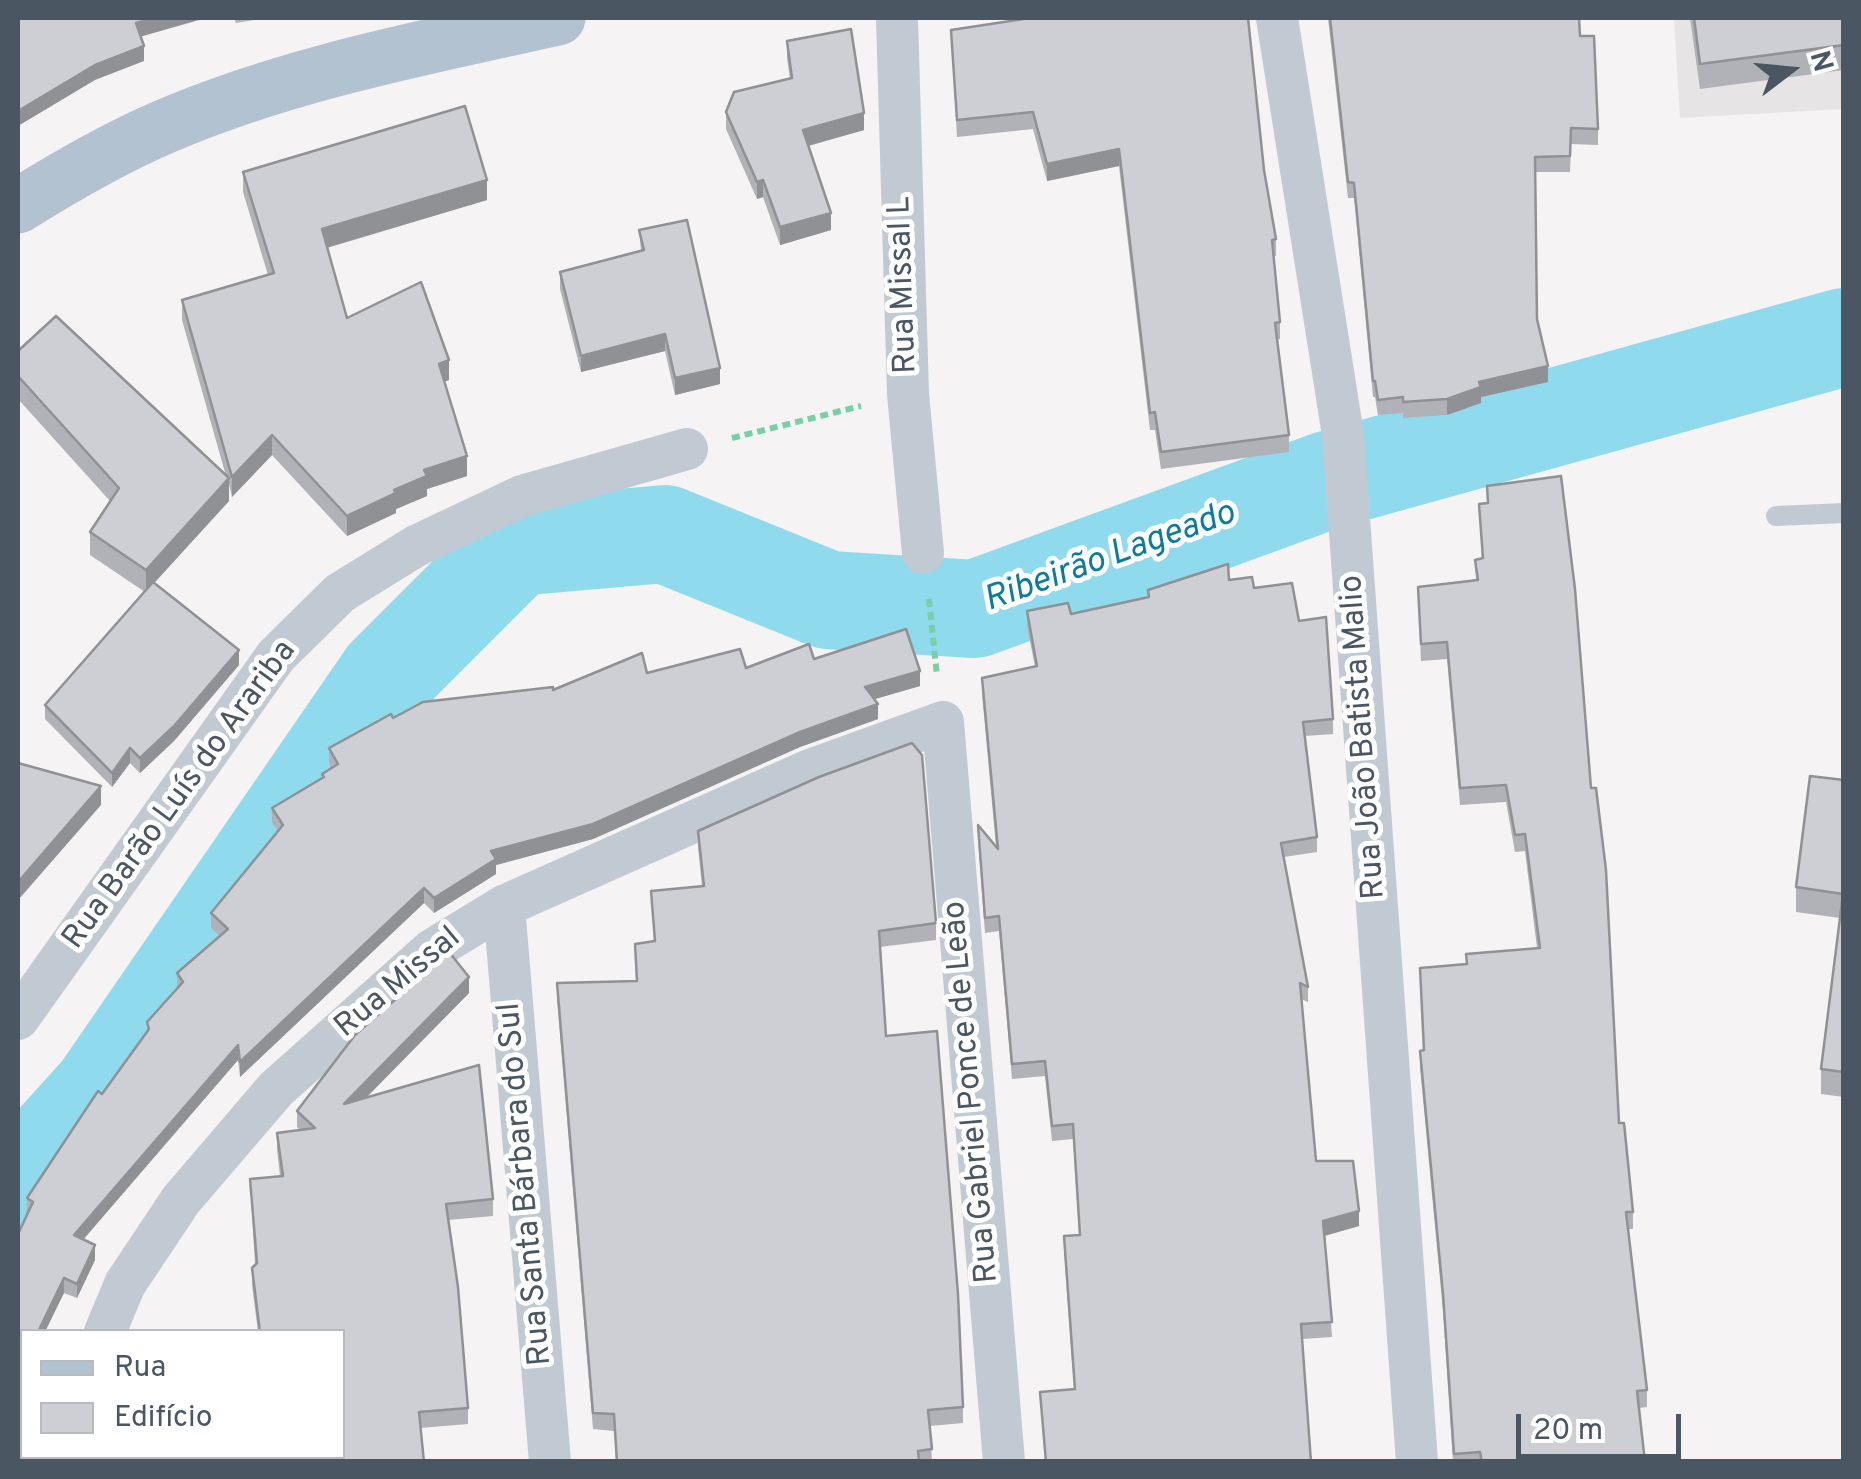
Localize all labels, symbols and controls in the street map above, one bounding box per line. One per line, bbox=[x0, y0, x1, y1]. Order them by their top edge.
north arrow bbox=[1741, 20, 1841, 120]
text: N bbox=[1800, 47, 1840, 76]
street label: Rua Missal L bbox=[883, 196, 927, 374]
water label: Ribeirão Lageado bbox=[979, 494, 1241, 624]
street label: Rua João Batista Malio bbox=[1335, 574, 1395, 900]
street label: Rua Barão Luís do Arariba bbox=[56, 634, 306, 958]
street label: Rua Gabriel Ponce de Leão bbox=[937, 899, 1009, 1285]
street label: Rua Missal bbox=[328, 920, 470, 1048]
street label: Rua Santa Bárbara do Sul bbox=[492, 1001, 562, 1367]
legend bbox=[20, 1329, 345, 1459]
text: Rua bbox=[114, 1350, 166, 1387]
scale bar bbox=[1521, 1394, 1686, 1456]
text: Edifício bbox=[114, 1400, 212, 1437]
text: 20 m bbox=[1533, 1413, 1603, 1450]

